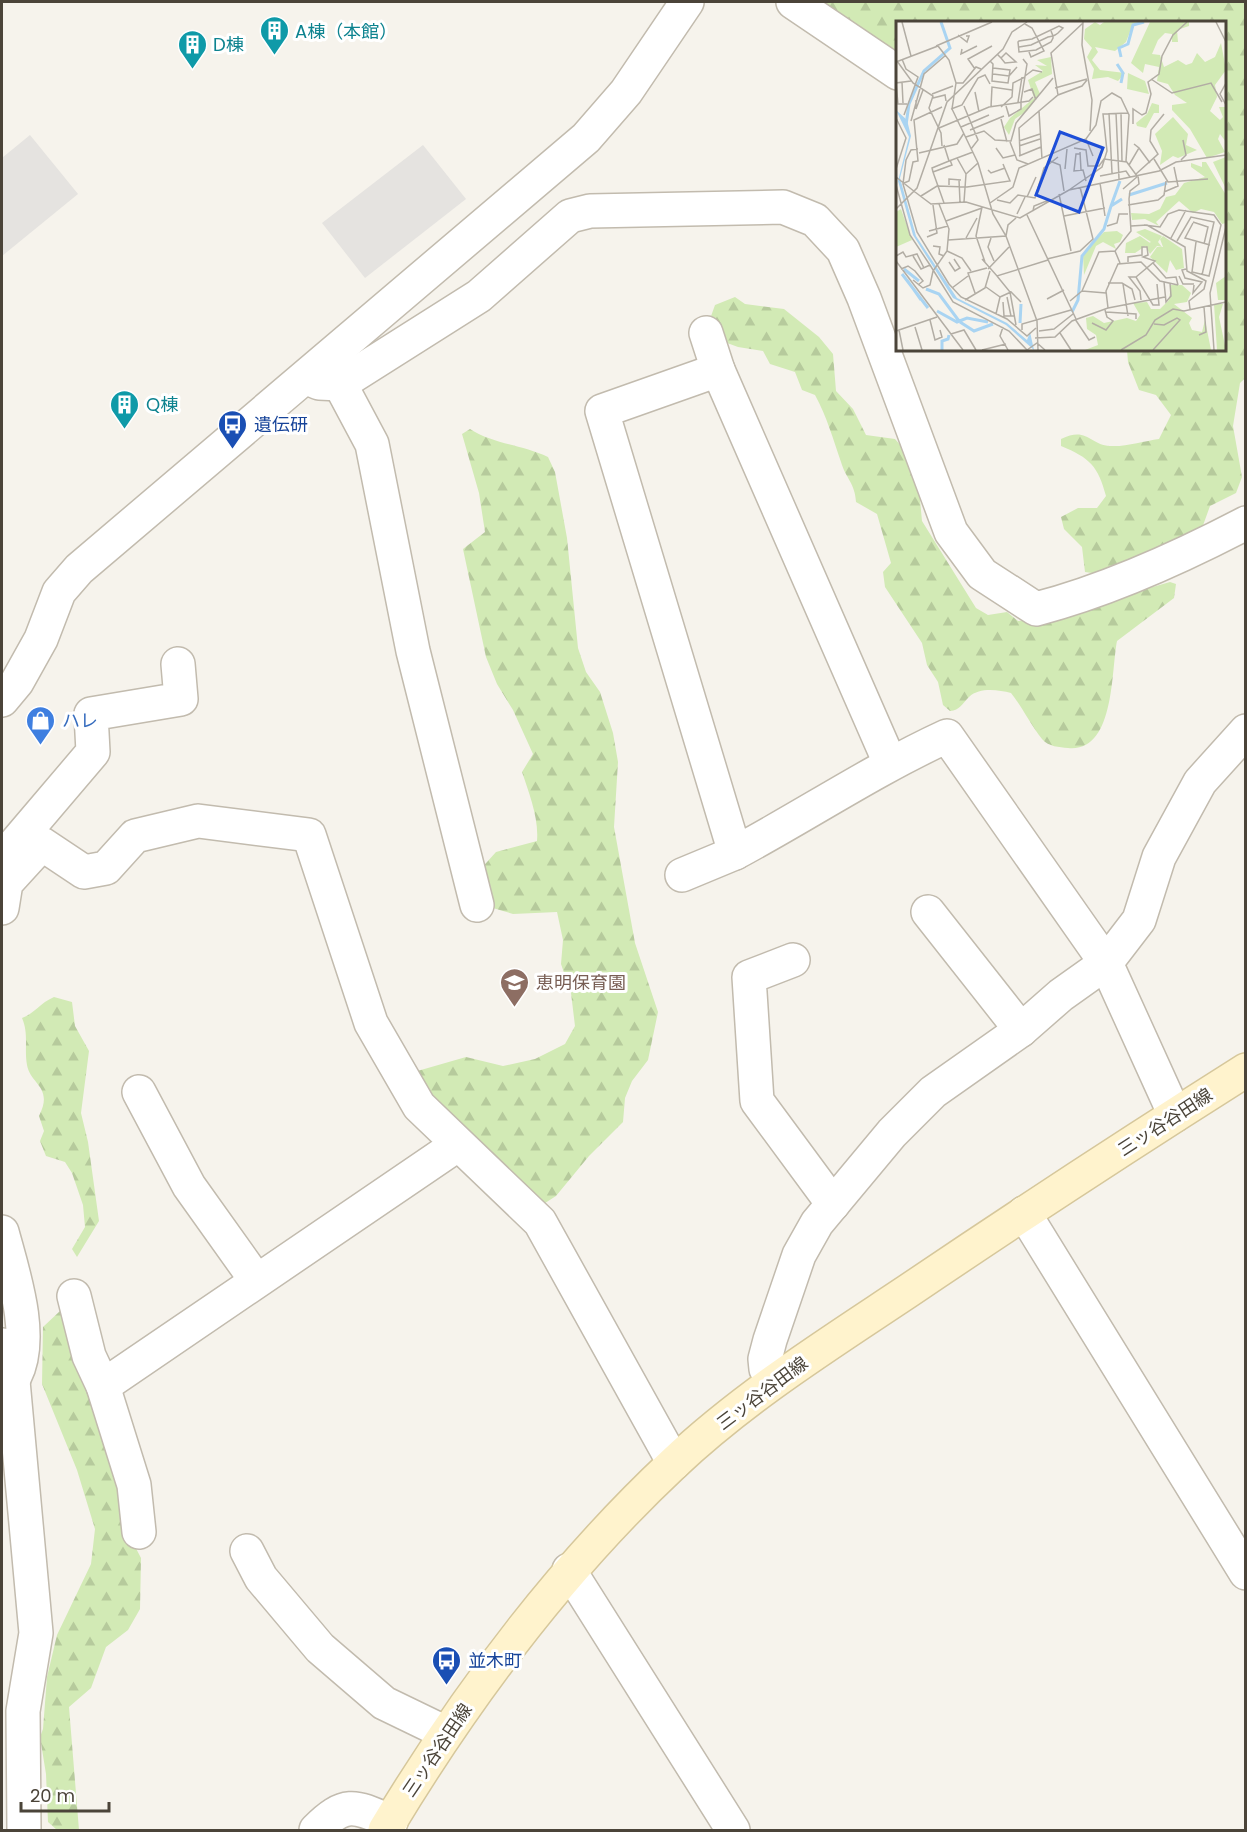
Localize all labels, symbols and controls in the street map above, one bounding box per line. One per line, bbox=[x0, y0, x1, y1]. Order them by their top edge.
building icon: A棟（本館） bbox=[258, 15, 290, 57]
place label: A棟（本館） bbox=[295, 19, 397, 44]
inset map bbox=[896, 21, 1226, 351]
building icon: D棟 bbox=[176, 28, 208, 70]
place label: D棟 bbox=[213, 32, 244, 57]
building icon: Q棟 bbox=[109, 388, 141, 430]
place label: Q棟 bbox=[146, 392, 178, 417]
bus stop icon: 遺伝研 bbox=[217, 408, 249, 450]
place label: 遺伝研 bbox=[254, 412, 308, 437]
shop icon: ハレ bbox=[25, 704, 57, 746]
place label: ハレ bbox=[62, 708, 98, 733]
school or university icon: 恵明保育園 bbox=[499, 966, 531, 1008]
place label: 恵明保育園 bbox=[536, 970, 626, 995]
street label: 三ッ谷谷田線 bbox=[1113, 1082, 1217, 1162]
street label: 三ッ谷谷田線 bbox=[711, 1351, 813, 1435]
bus stop icon: 並木町 bbox=[431, 1644, 463, 1686]
place label: 並木町 bbox=[468, 1648, 522, 1673]
street label: 三ッ谷谷田線 bbox=[396, 1698, 478, 1802]
scale bar bbox=[21, 1775, 110, 1813]
text: 20 m bbox=[30, 1783, 75, 1808]

